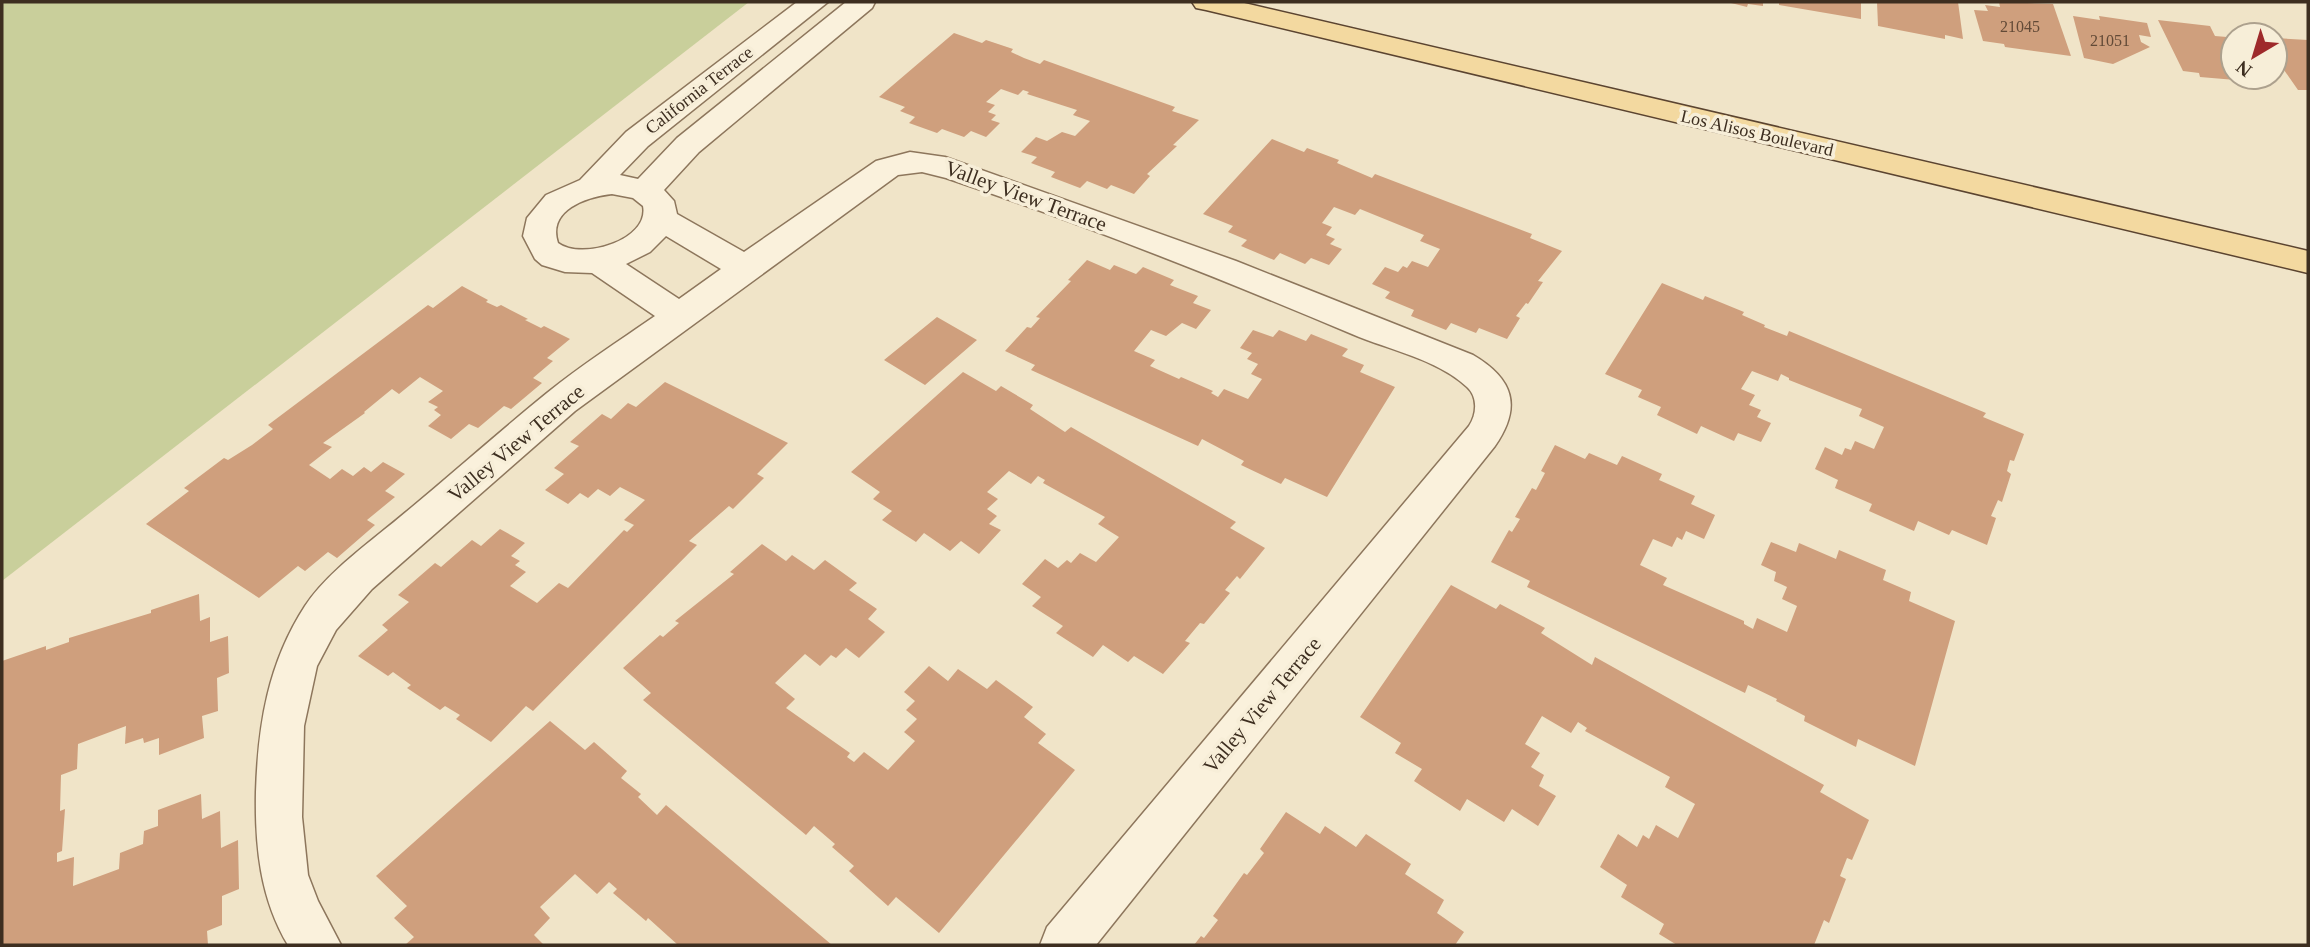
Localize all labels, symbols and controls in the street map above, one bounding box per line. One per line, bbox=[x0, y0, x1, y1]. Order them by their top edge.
house number: 21045 bbox=[2000, 18, 2040, 35]
north arrow bbox=[2219, 21, 2289, 91]
house number: 21051 bbox=[2090, 32, 2130, 49]
street label: California Terrace bbox=[641, 42, 757, 138]
text: N bbox=[2232, 56, 2256, 82]
street label: Los Alisos Boulevard bbox=[1679, 106, 1835, 160]
street label: Valley View Terrace bbox=[942, 156, 1110, 236]
street label: Valley View Terrace bbox=[443, 379, 589, 507]
street label: Valley View Terrace bbox=[1198, 632, 1326, 778]

